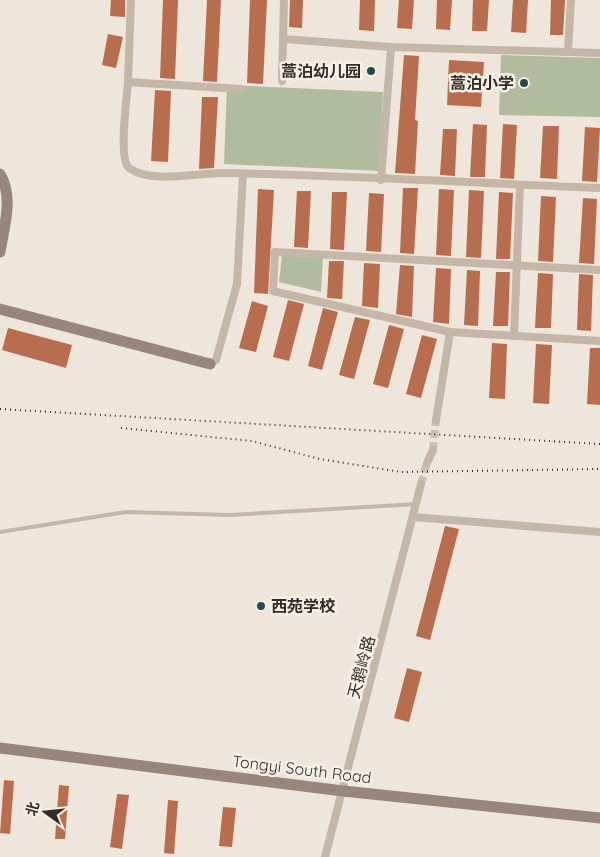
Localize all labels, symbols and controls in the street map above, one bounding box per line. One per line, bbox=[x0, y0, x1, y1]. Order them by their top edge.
place label: 蒿泊幼儿园 bbox=[281, 61, 361, 81]
marker: 蒿泊幼儿园 bbox=[365, 65, 377, 77]
place label: 蒿泊小学 bbox=[450, 73, 514, 93]
marker: 蒿泊小学 bbox=[518, 77, 530, 89]
place label: 西苑学校 bbox=[271, 596, 336, 616]
marker: 西苑学校 bbox=[255, 600, 267, 612]
street label: 天鹅岭路 bbox=[343, 633, 379, 701]
street label: Tongyi South Road bbox=[231, 751, 373, 787]
north arrow bbox=[20, 787, 70, 837]
text: 北 bbox=[22, 800, 43, 818]

